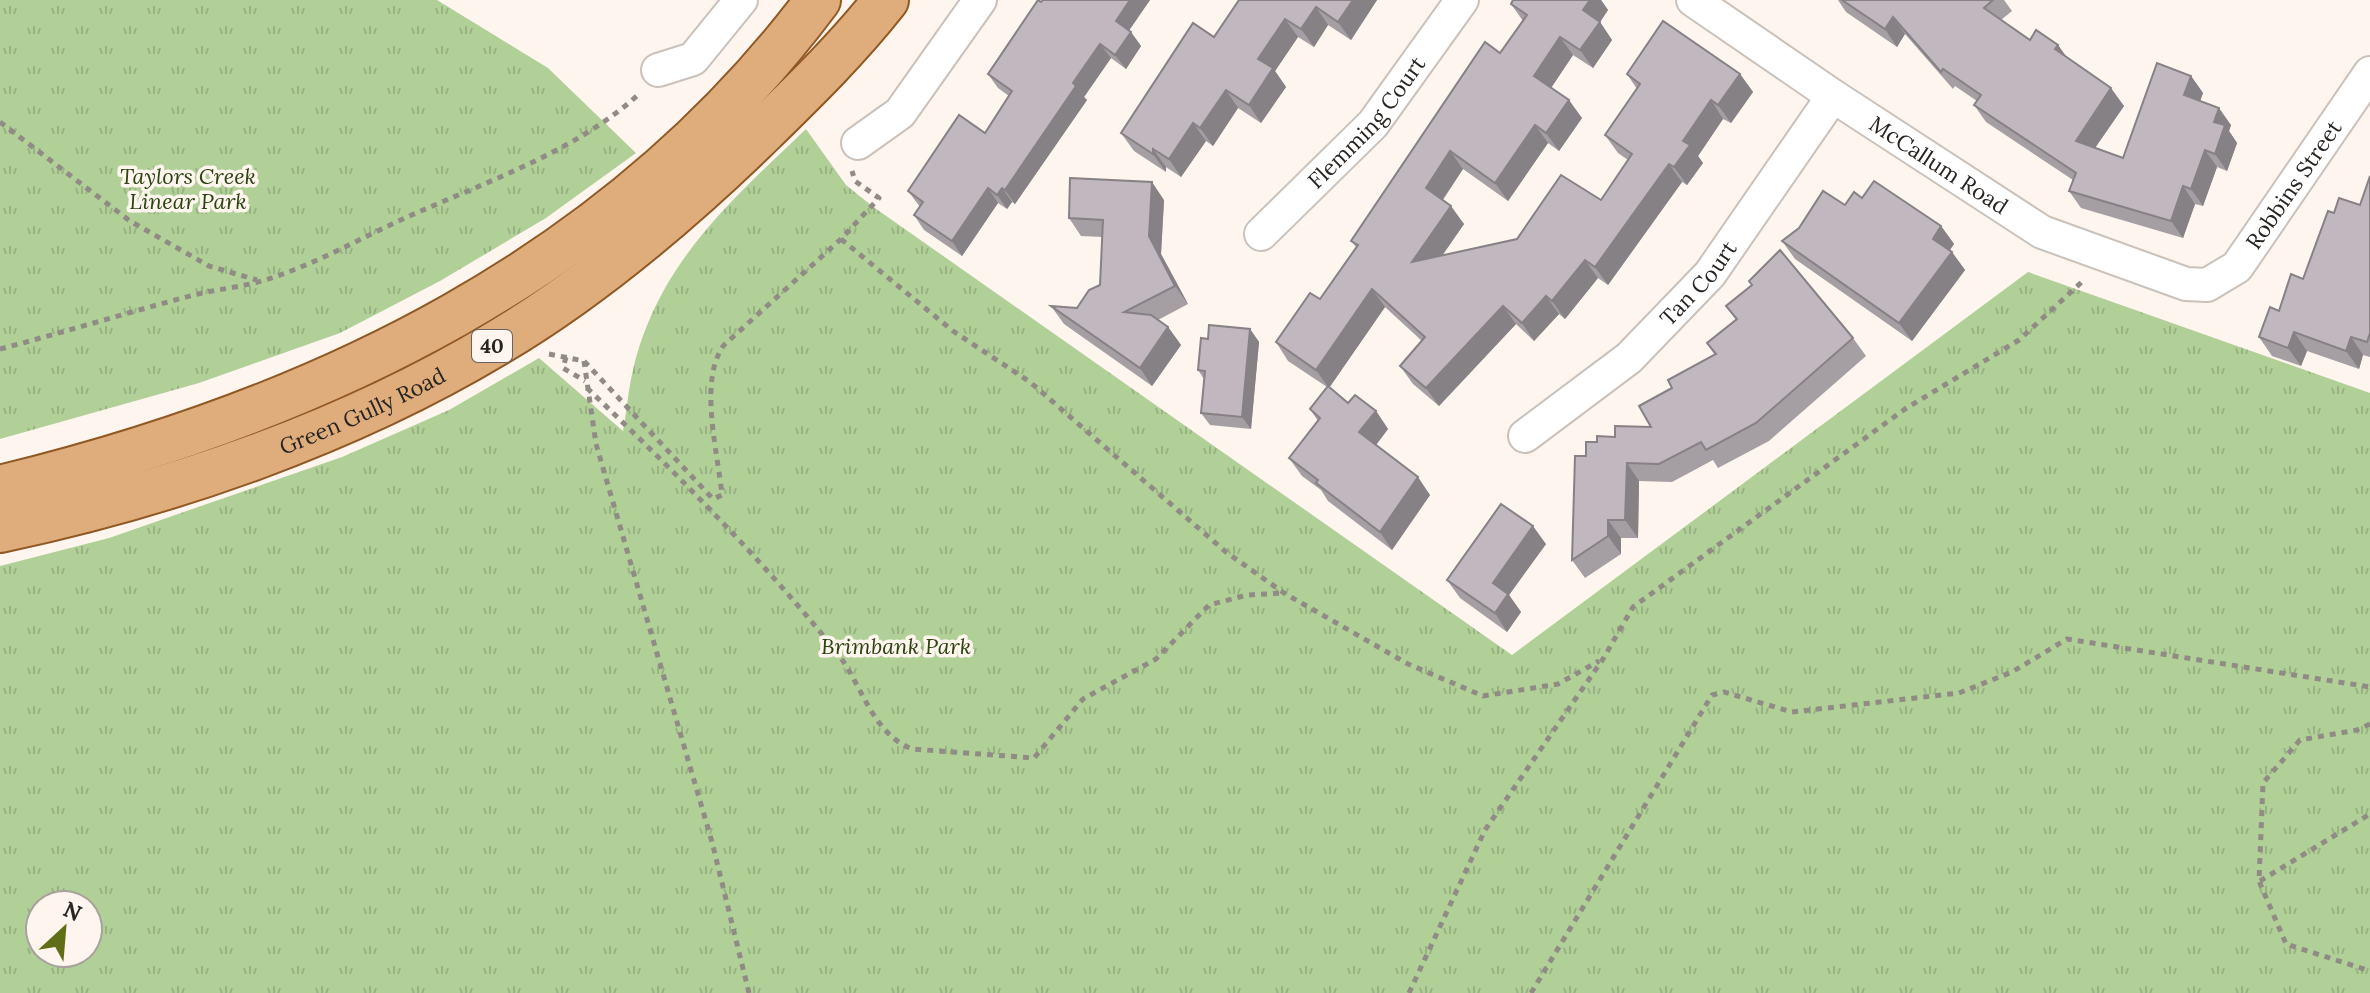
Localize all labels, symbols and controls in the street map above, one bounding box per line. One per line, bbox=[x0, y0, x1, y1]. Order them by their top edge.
street label: Flemming Court bbox=[1302, 50, 1431, 194]
street label: McCallum Road bbox=[1864, 109, 2014, 220]
street label: Robbins Street bbox=[2239, 114, 2348, 255]
park label: Taylors Creek Linear Park bbox=[120, 162, 256, 215]
street label: Tan Court bbox=[1654, 235, 1743, 332]
road number: 40 bbox=[472, 330, 512, 362]
street label: Green Gully Road bbox=[275, 361, 450, 461]
park label: Brimbank Park bbox=[821, 632, 971, 660]
north arrow bbox=[24, 889, 104, 969]
text: N bbox=[59, 895, 87, 927]

